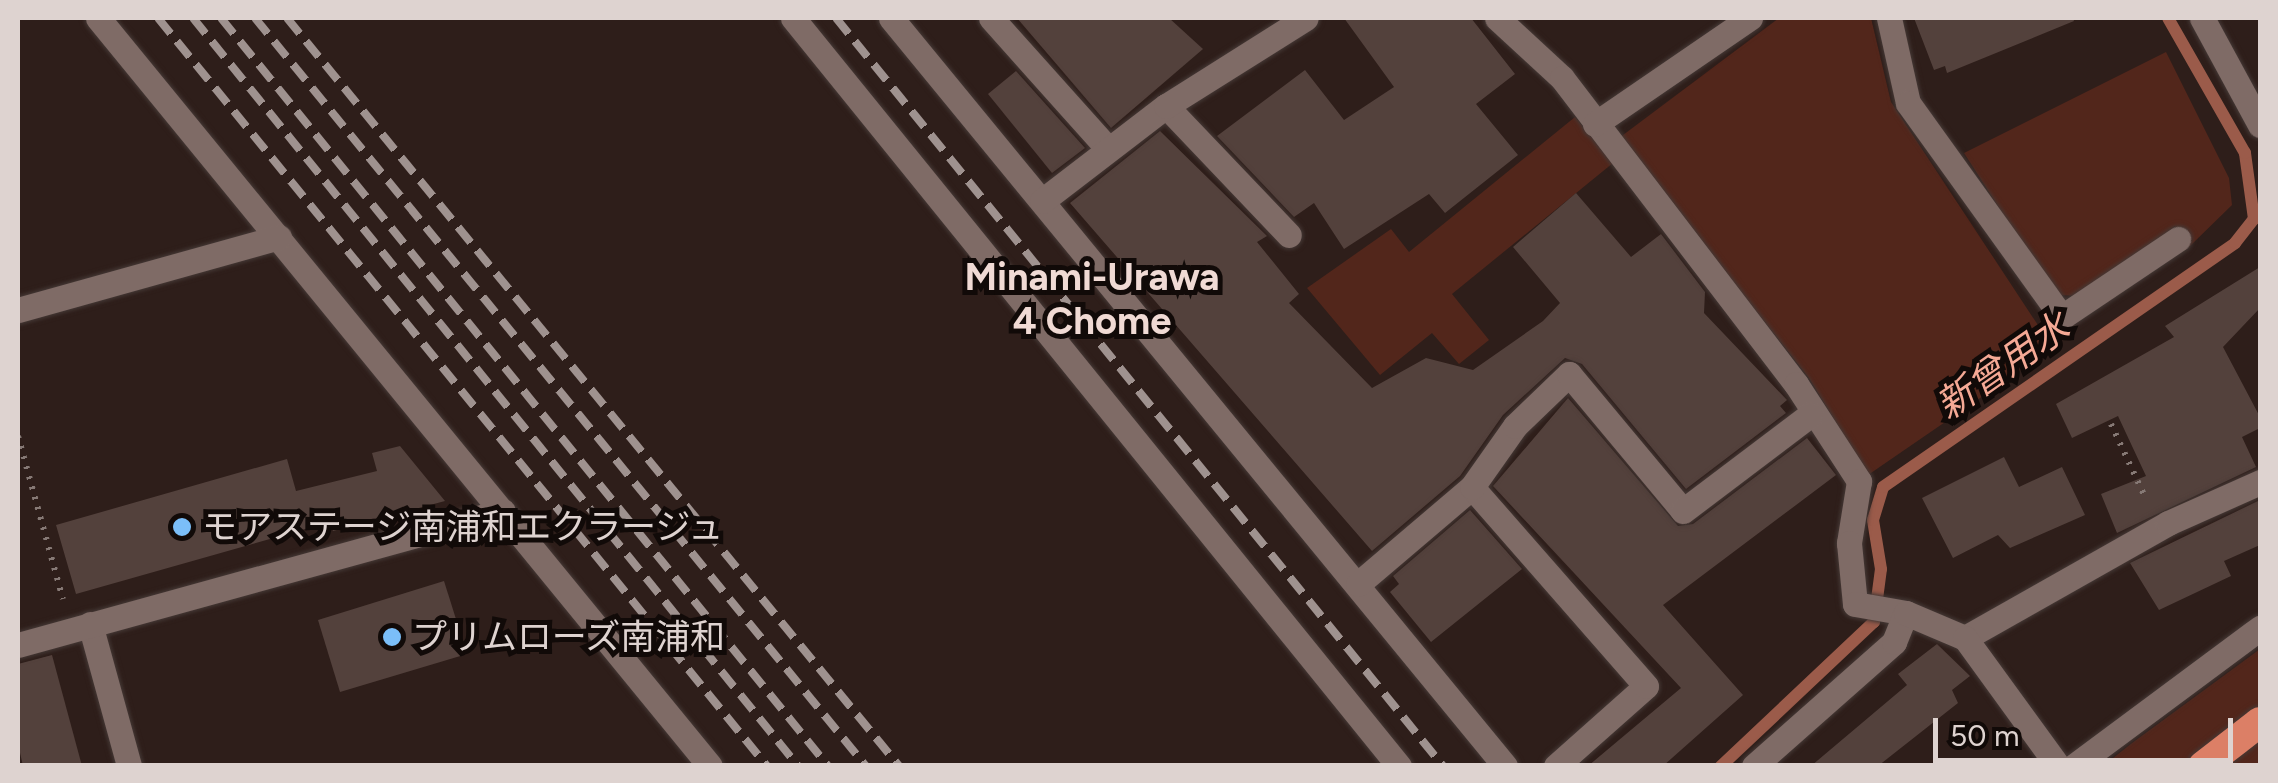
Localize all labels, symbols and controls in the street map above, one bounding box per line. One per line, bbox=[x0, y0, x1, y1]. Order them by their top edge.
district label: Minami-Urawa 4 Chome bbox=[964, 255, 1220, 344]
water label: 新曾用水 bbox=[1928, 305, 2078, 429]
place label: モアステージ南浦和エクラージュ bbox=[202, 506, 727, 548]
marker: モアステージ南浦和エクラージュ bbox=[171, 516, 193, 538]
place label: プリムローズ南浦和 bbox=[412, 616, 727, 658]
marker: プリムローズ南浦和 bbox=[381, 626, 403, 648]
scale bar bbox=[1938, 698, 2238, 760]
text: 50 m bbox=[1950, 717, 2019, 754]

